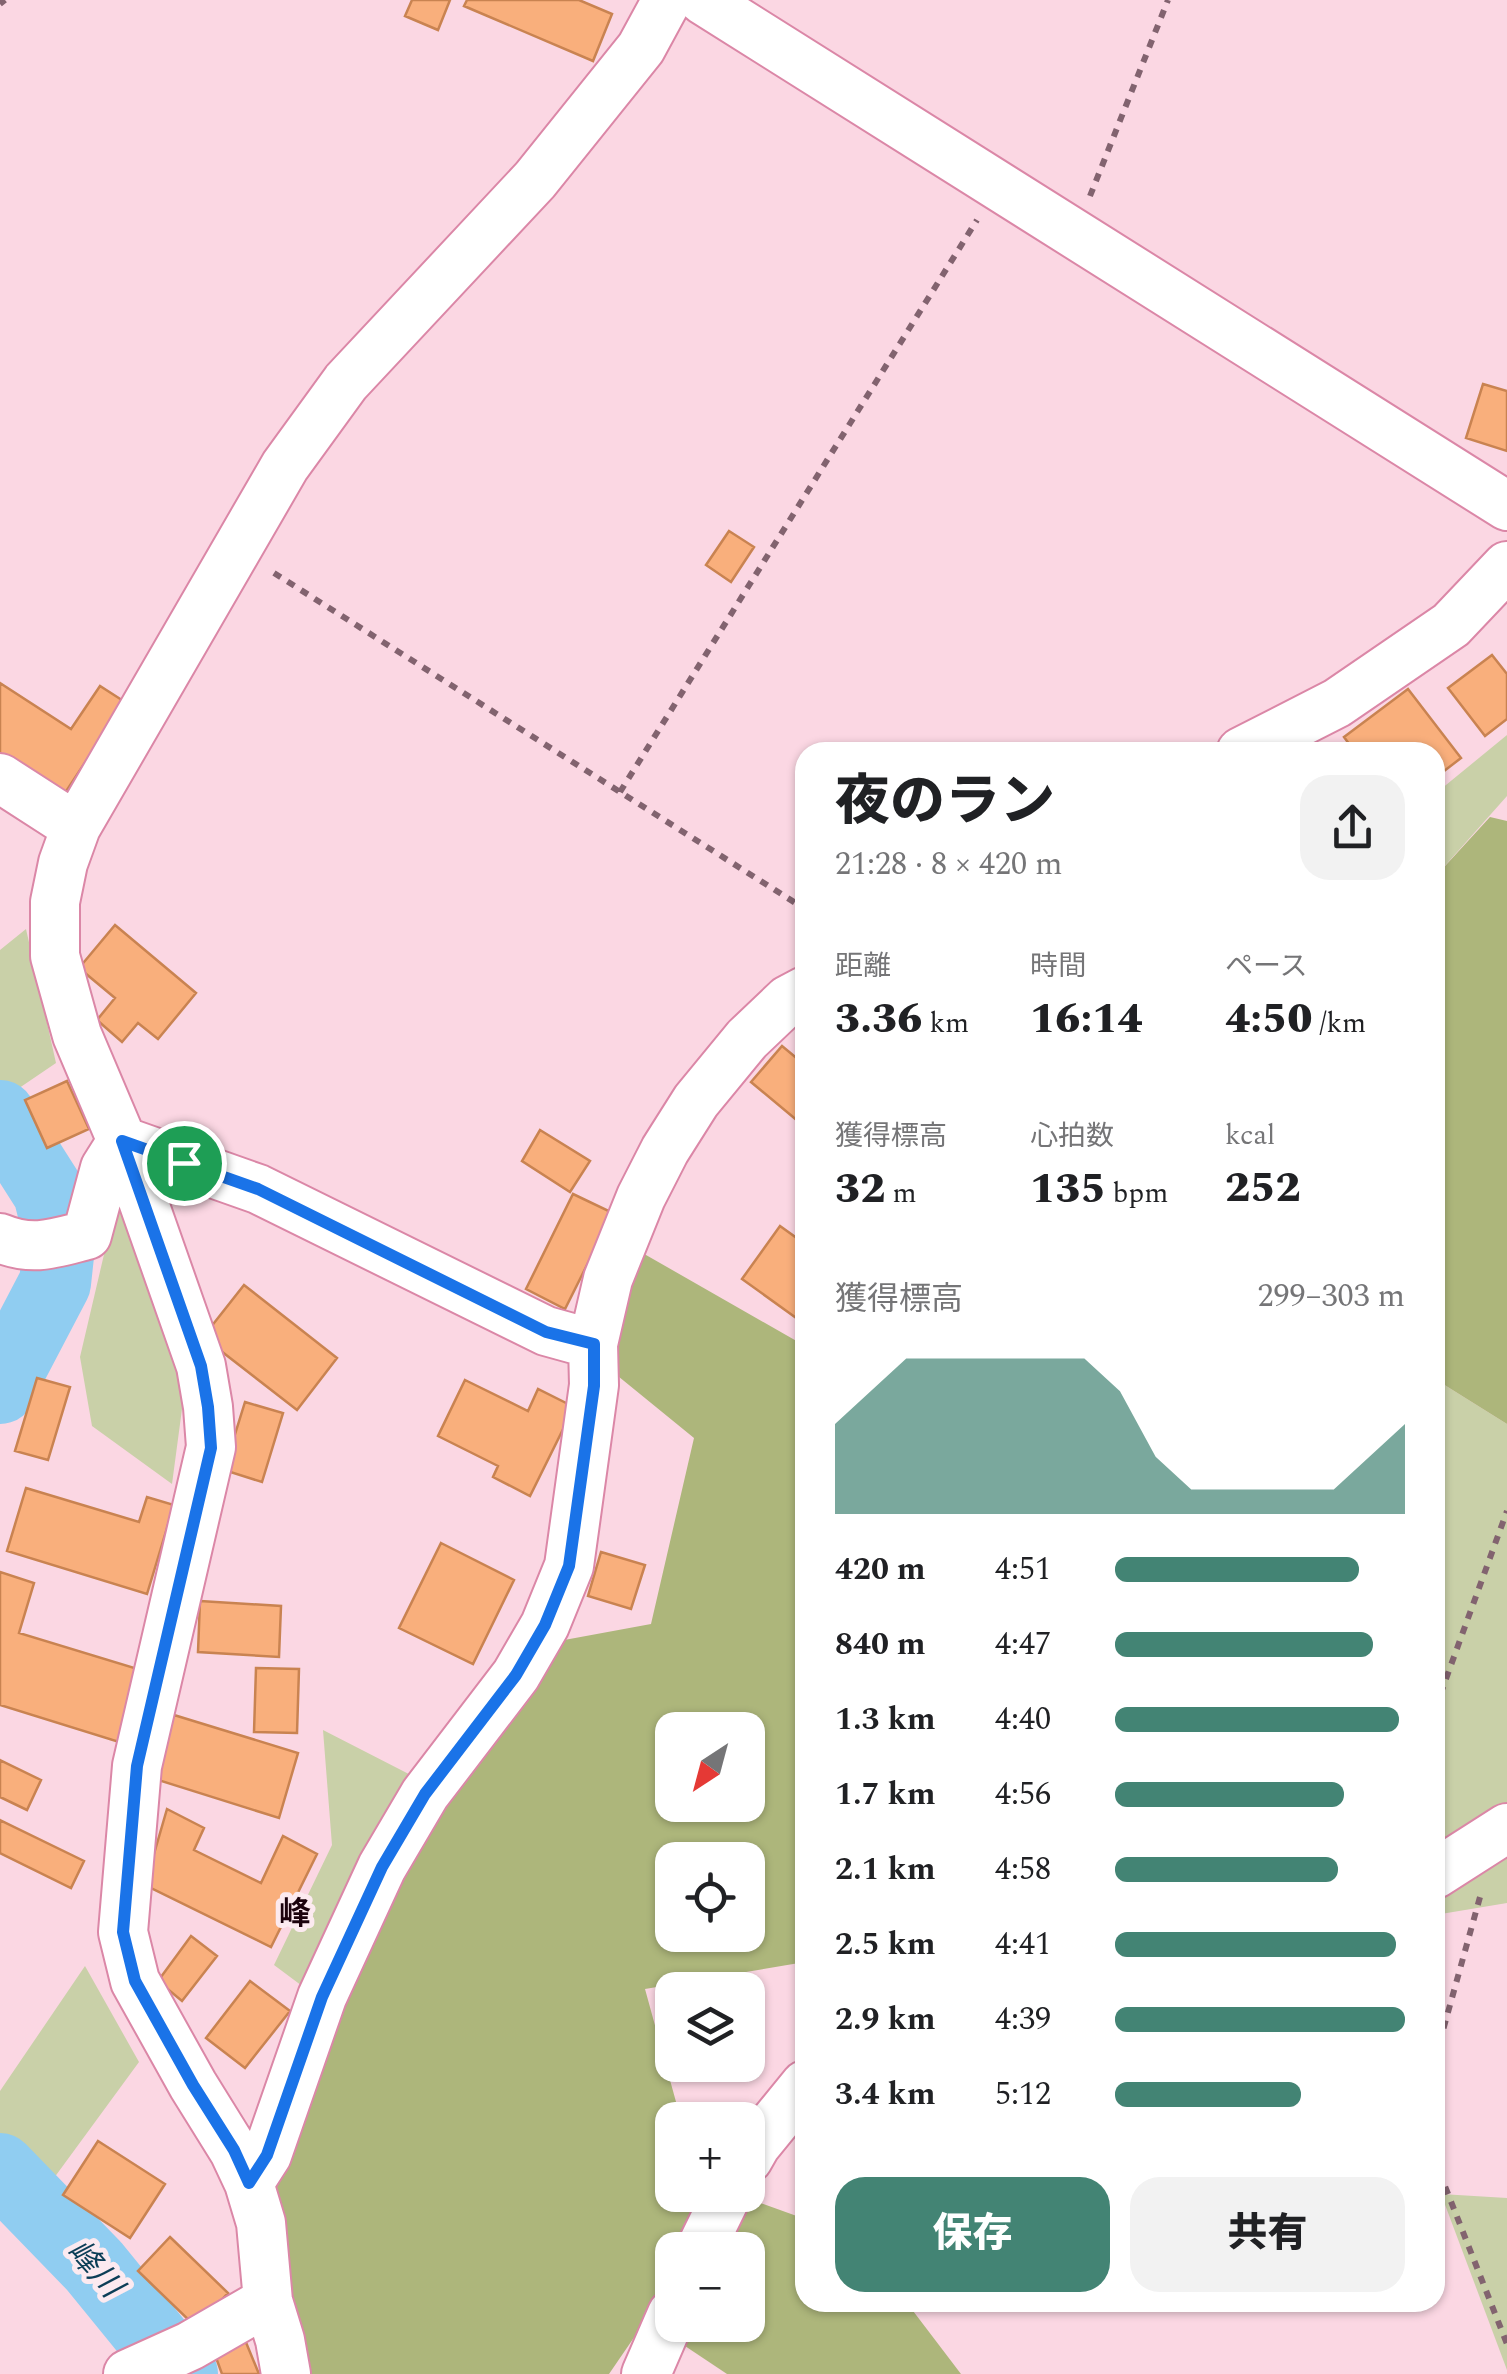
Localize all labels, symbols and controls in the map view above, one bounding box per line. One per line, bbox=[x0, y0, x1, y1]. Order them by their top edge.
text: 夜のラン bbox=[835, 761, 1055, 844]
button: share bbox=[1300, 775, 1405, 880]
text: 21:28 · 8 × 420 m bbox=[835, 840, 1063, 889]
text: 距離 bbox=[835, 945, 891, 988]
text: 時間 bbox=[1030, 945, 1086, 988]
text: ペース bbox=[1225, 945, 1308, 988]
text: 3.36 bbox=[835, 988, 922, 1051]
text: 16:14 bbox=[1030, 988, 1143, 1051]
text: 4:50 bbox=[1225, 988, 1312, 1051]
text: km bbox=[922, 1002, 969, 1045]
text: /km bbox=[1312, 1002, 1366, 1045]
text: kcal bbox=[1225, 1114, 1275, 1157]
text: 獲得標高 bbox=[835, 1115, 947, 1158]
text: 心拍数 bbox=[1030, 1115, 1114, 1158]
pin bbox=[142, 1121, 227, 1206]
icon: arrive bbox=[157, 1136, 212, 1191]
text: 252 bbox=[1225, 1157, 1301, 1220]
text: 32 bbox=[835, 1158, 885, 1221]
text: 135 bbox=[1030, 1158, 1106, 1221]
text: m bbox=[885, 1172, 917, 1215]
text: bpm bbox=[1106, 1172, 1168, 1215]
text: 299–303 m bbox=[1257, 1272, 1405, 1321]
text: 獲得標高 bbox=[835, 1275, 963, 1324]
text: 420 m bbox=[835, 1545, 926, 1594]
text: 4:51 bbox=[995, 1545, 1051, 1594]
text: 840 m bbox=[835, 1620, 926, 1669]
text: 4:47 bbox=[995, 1620, 1051, 1669]
text: 1.3 km bbox=[835, 1695, 936, 1744]
text: 4:40 bbox=[995, 1695, 1051, 1744]
north arrow bbox=[655, 1712, 765, 1822]
map controls bbox=[655, 1712, 765, 2342]
text: 1.7 km bbox=[835, 1770, 936, 1819]
text: 4:56 bbox=[995, 1770, 1051, 1819]
button: locate bbox=[655, 1842, 765, 1952]
text: 2.1 km bbox=[835, 1845, 936, 1894]
text: 4:58 bbox=[995, 1845, 1051, 1894]
district label: 峰 bbox=[279, 1890, 311, 1939]
text: 2.5 km bbox=[835, 1920, 936, 1969]
text: 4:41 bbox=[995, 1920, 1051, 1969]
button: layers bbox=[655, 1972, 765, 2082]
text: 2.9 km bbox=[835, 1995, 936, 2044]
text: 4:39 bbox=[995, 1995, 1051, 2044]
text: 3.4 km bbox=[835, 2070, 936, 2119]
text: 5:12 bbox=[995, 2070, 1051, 2119]
button: + bbox=[655, 2102, 765, 2212]
button: 保存 bbox=[835, 2177, 1110, 2292]
button: 共有 bbox=[1130, 2177, 1405, 2292]
water label: 峰川 bbox=[54, 2229, 136, 2311]
button: − bbox=[655, 2232, 765, 2342]

